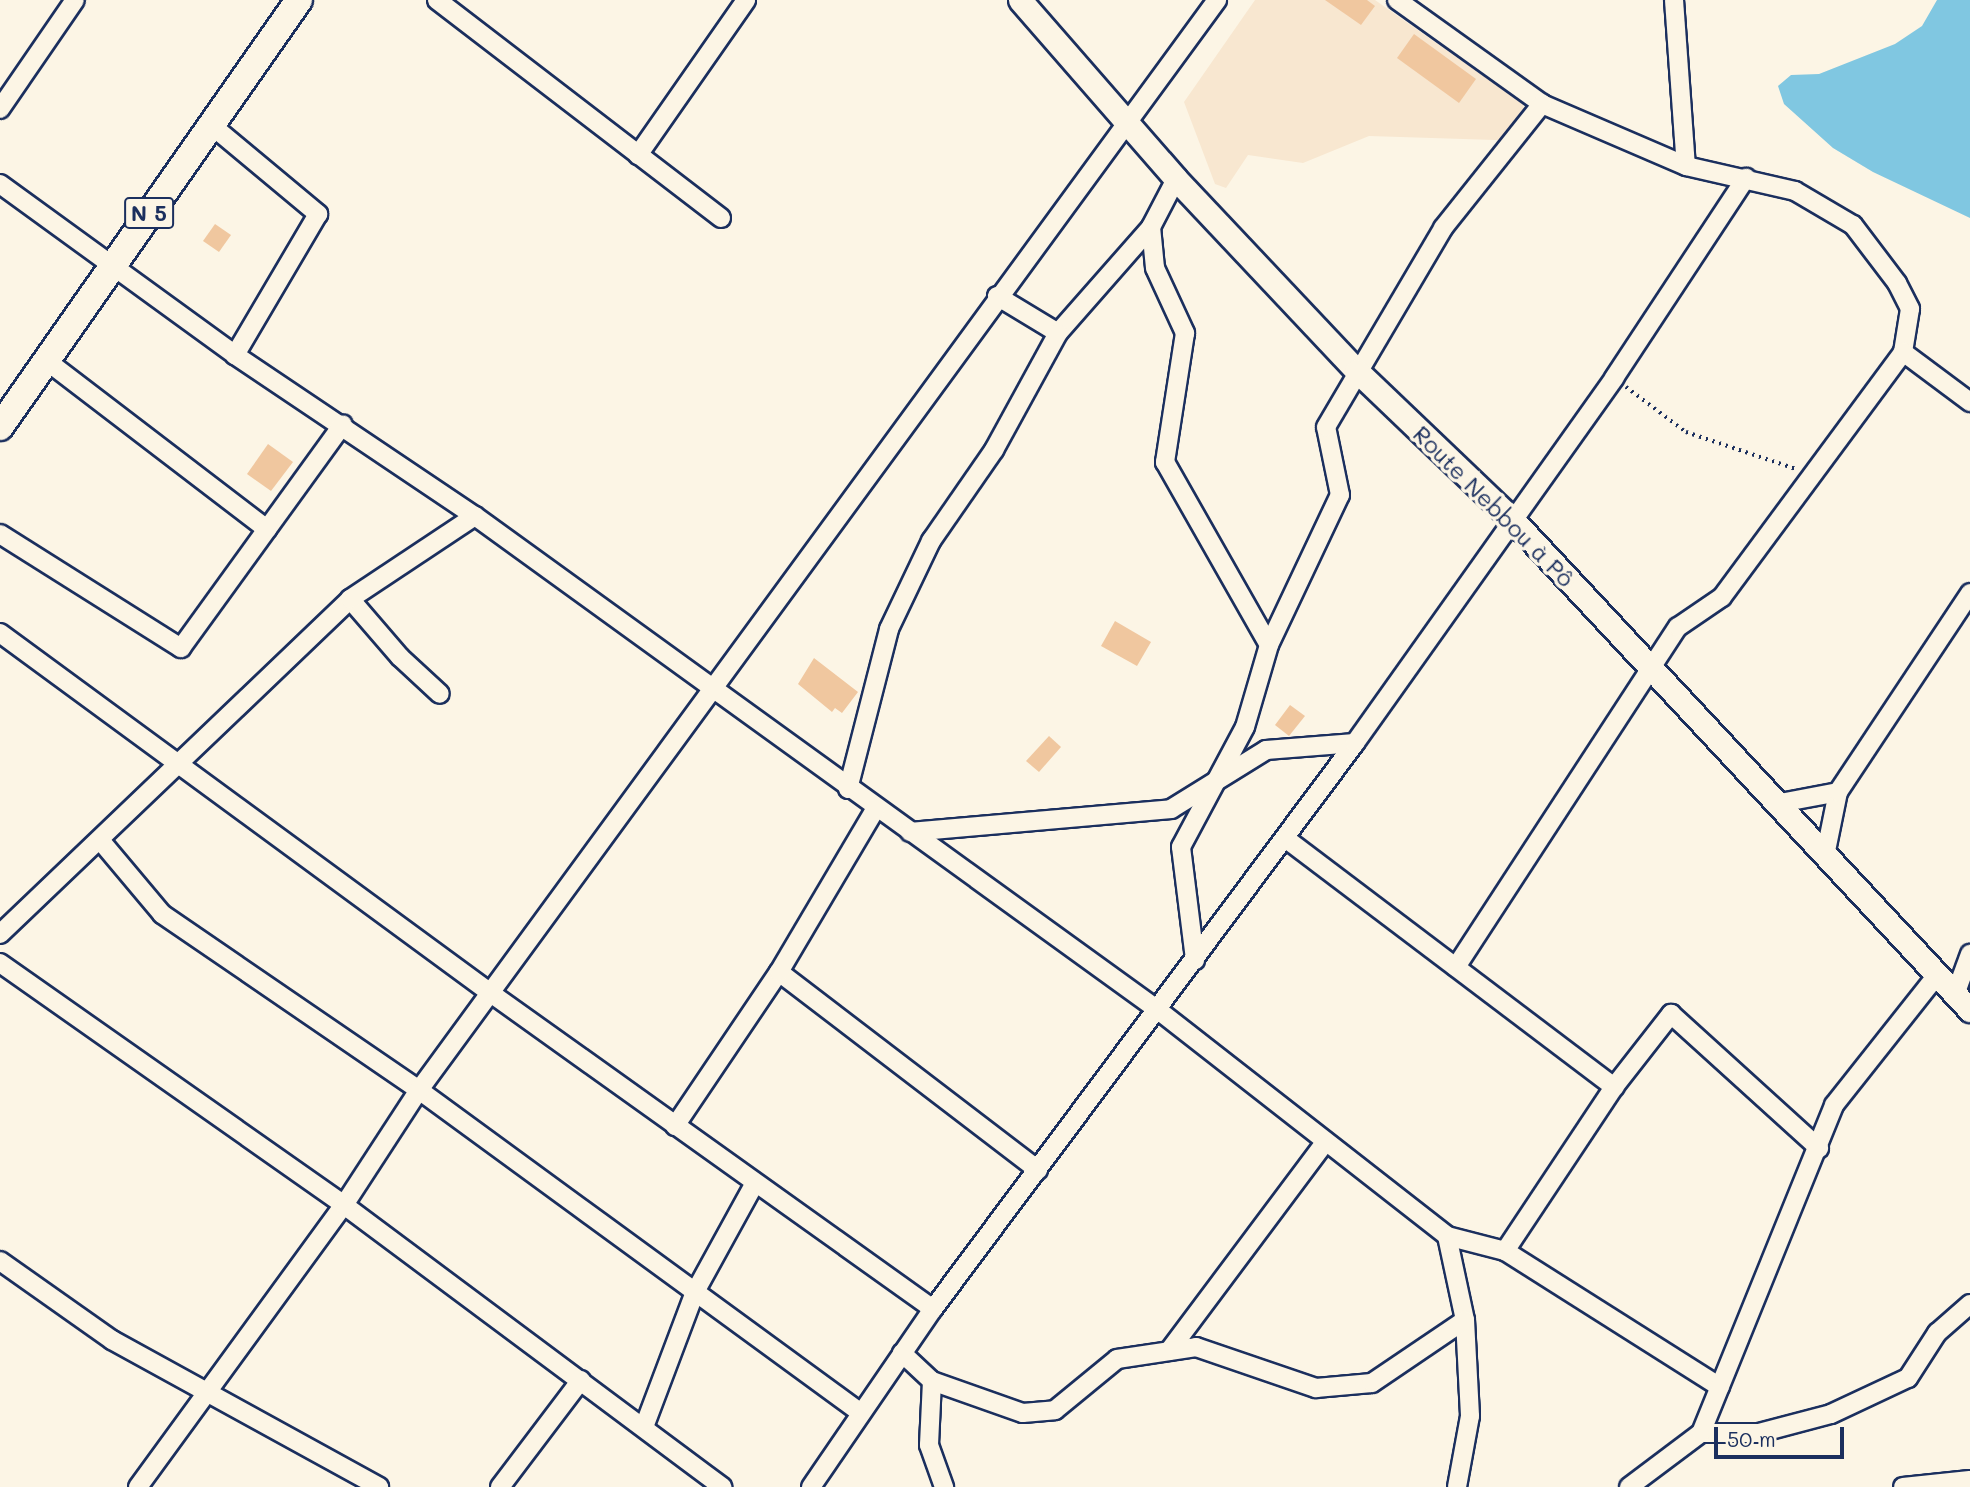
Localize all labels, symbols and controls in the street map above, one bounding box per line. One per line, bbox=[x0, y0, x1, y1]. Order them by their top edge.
road number: N 5 bbox=[123, 196, 175, 230]
street label: Route Nebbou à Pô bbox=[1408, 420, 1580, 592]
scale bar bbox=[1718, 1414, 1848, 1458]
text: 50 m bbox=[1727, 1425, 1776, 1452]

